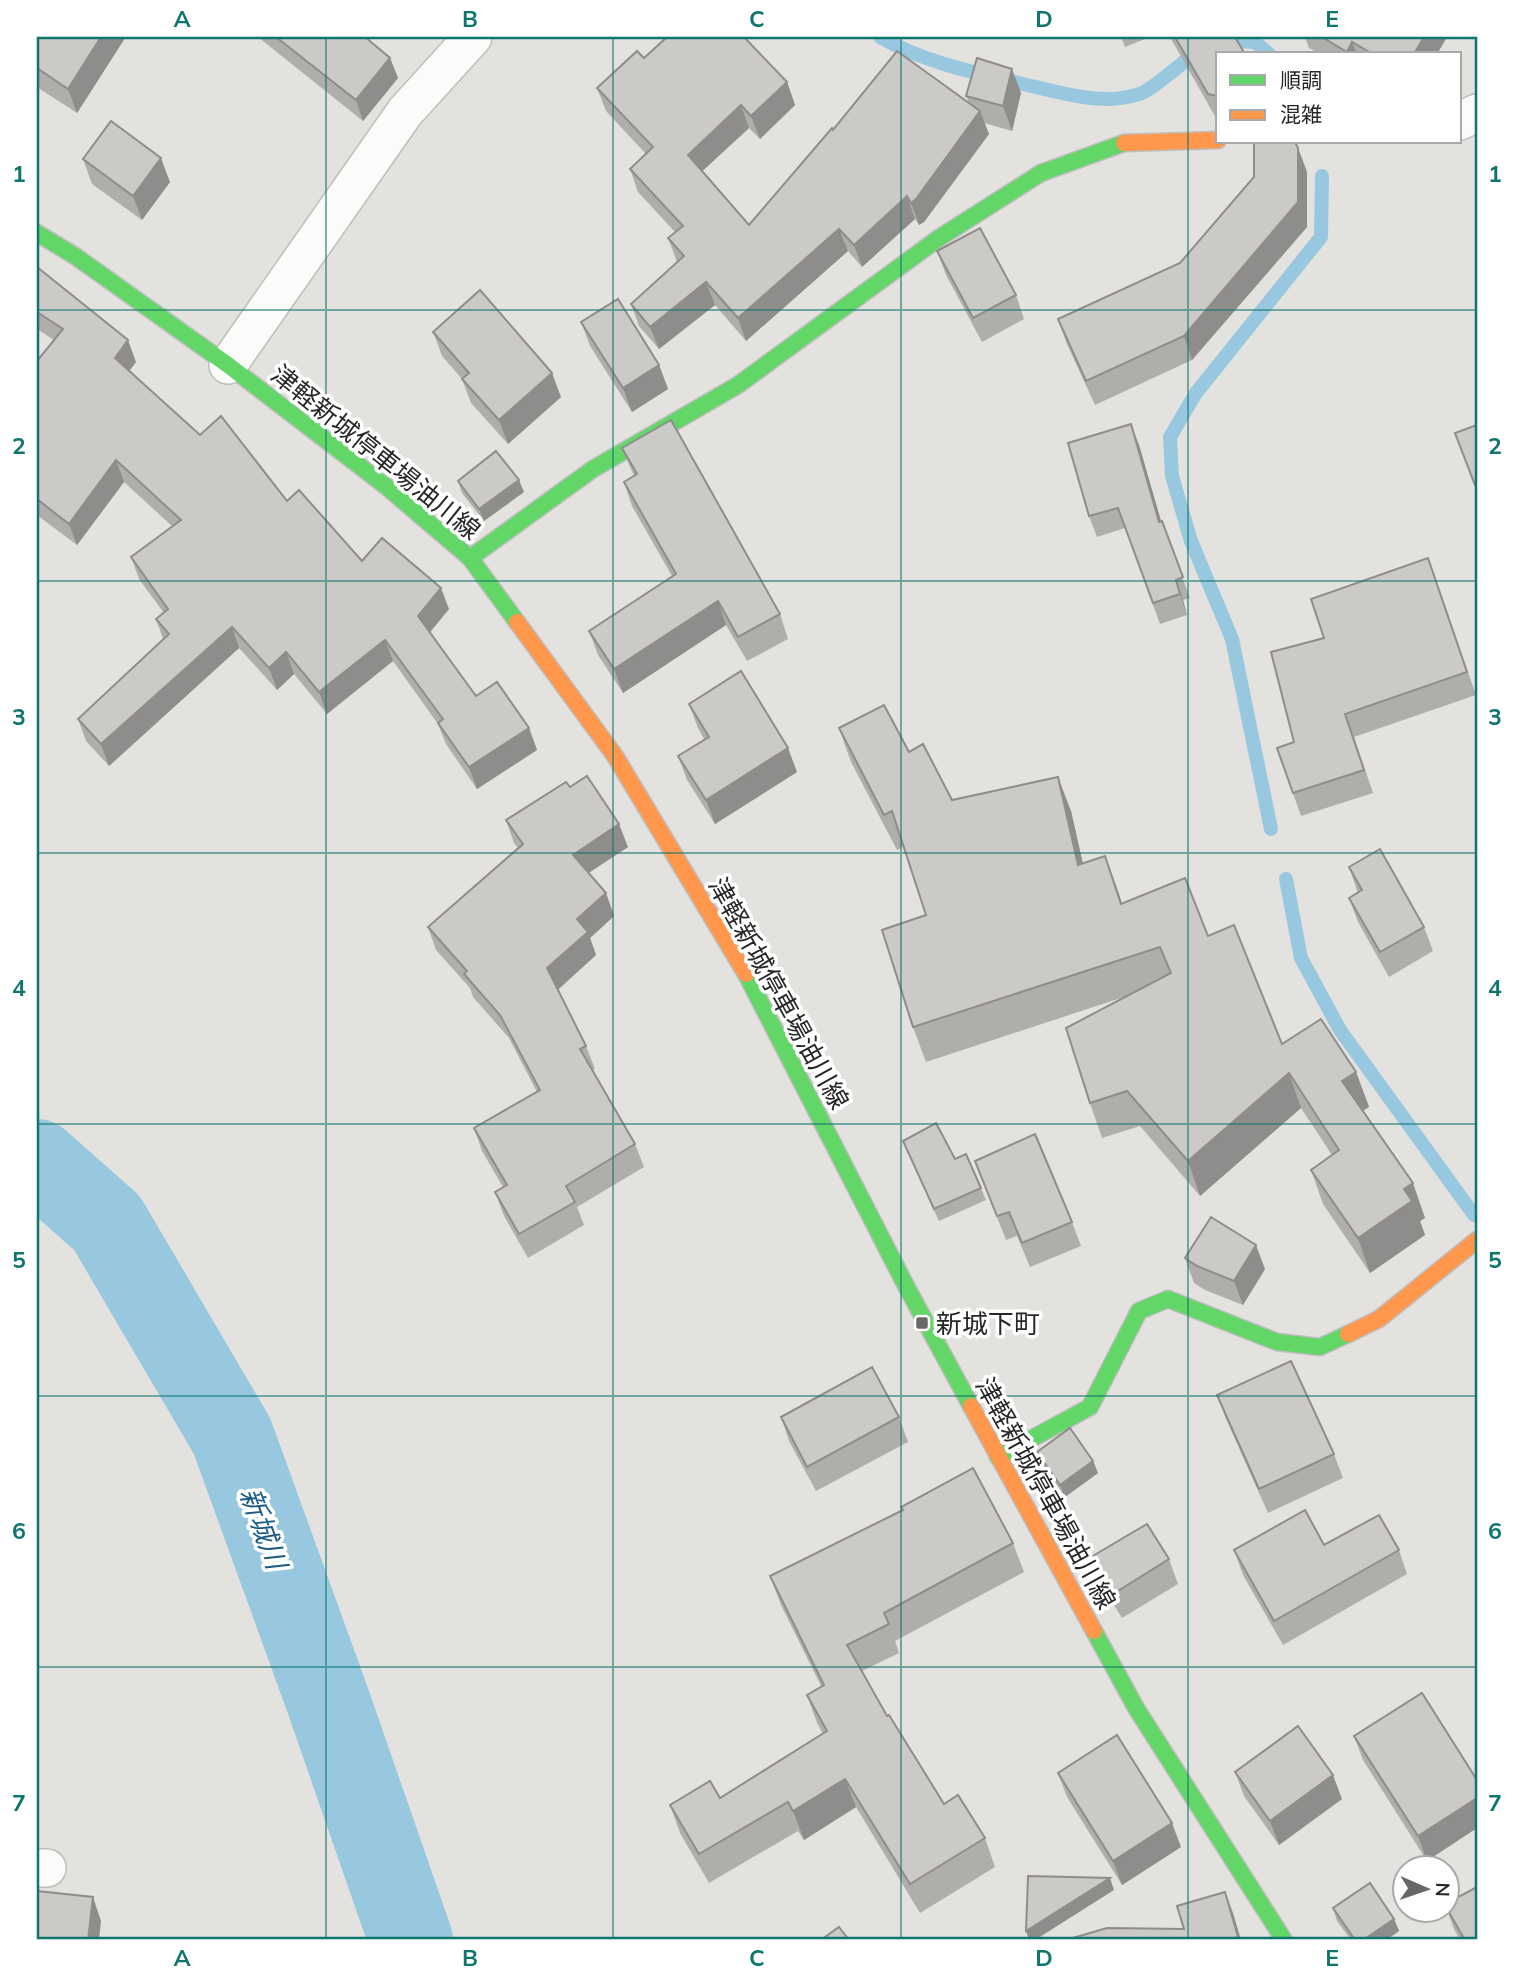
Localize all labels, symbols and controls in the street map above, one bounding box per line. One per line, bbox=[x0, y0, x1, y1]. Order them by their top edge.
text: A bbox=[173, 4, 191, 33]
text: B bbox=[462, 4, 478, 33]
text: C bbox=[749, 4, 765, 33]
text: D bbox=[1035, 4, 1053, 33]
text: E bbox=[1325, 4, 1339, 33]
legend bbox=[1216, 52, 1462, 144]
text: 順調 bbox=[1280, 67, 1322, 93]
text: 混雑 bbox=[1280, 101, 1322, 127]
text: 1 bbox=[12, 159, 26, 188]
text: 1 bbox=[1488, 159, 1502, 188]
street label: 津軽新城停車場油川線 bbox=[265, 357, 487, 547]
text: 2 bbox=[12, 431, 26, 460]
text: 2 bbox=[1488, 431, 1502, 460]
text: 3 bbox=[12, 702, 26, 731]
text: 3 bbox=[1488, 702, 1502, 731]
street label: 津軽新城停車場油川線 bbox=[702, 871, 856, 1115]
text: 4 bbox=[12, 973, 26, 1002]
text: 4 bbox=[1488, 973, 1502, 1002]
text: 5 bbox=[12, 1245, 26, 1274]
text: 5 bbox=[1488, 1245, 1502, 1274]
place label: 新城下町 bbox=[936, 1307, 1040, 1340]
marker: 新城下町 bbox=[914, 1315, 930, 1331]
street label: 津軽新城停車場油川線 bbox=[969, 1371, 1123, 1615]
water label: 新城川 bbox=[233, 1483, 296, 1576]
text: 6 bbox=[12, 1516, 26, 1545]
text: 6 bbox=[1488, 1516, 1502, 1545]
text: 7 bbox=[12, 1788, 26, 1817]
text: 7 bbox=[1488, 1788, 1502, 1817]
north arrow bbox=[1392, 1854, 1462, 1924]
text: N bbox=[1431, 1882, 1455, 1897]
text: A bbox=[173, 1943, 191, 1972]
text: B bbox=[462, 1943, 478, 1972]
text: C bbox=[749, 1943, 765, 1972]
text: D bbox=[1035, 1943, 1053, 1972]
text: E bbox=[1325, 1943, 1339, 1972]

